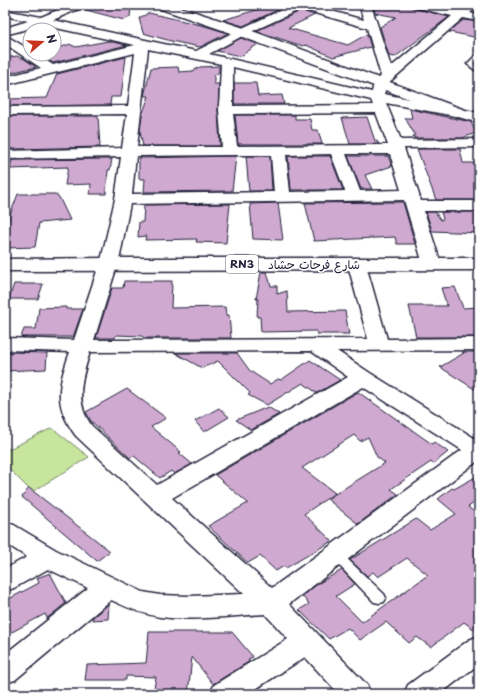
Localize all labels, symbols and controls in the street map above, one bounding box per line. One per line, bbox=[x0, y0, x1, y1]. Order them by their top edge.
north arrow bbox=[22, 22, 62, 62]
text: N bbox=[42, 32, 61, 46]
road number: RN3 bbox=[226, 255, 258, 273]
street label: شارع فرحات حشاد bbox=[268, 255, 360, 274]

